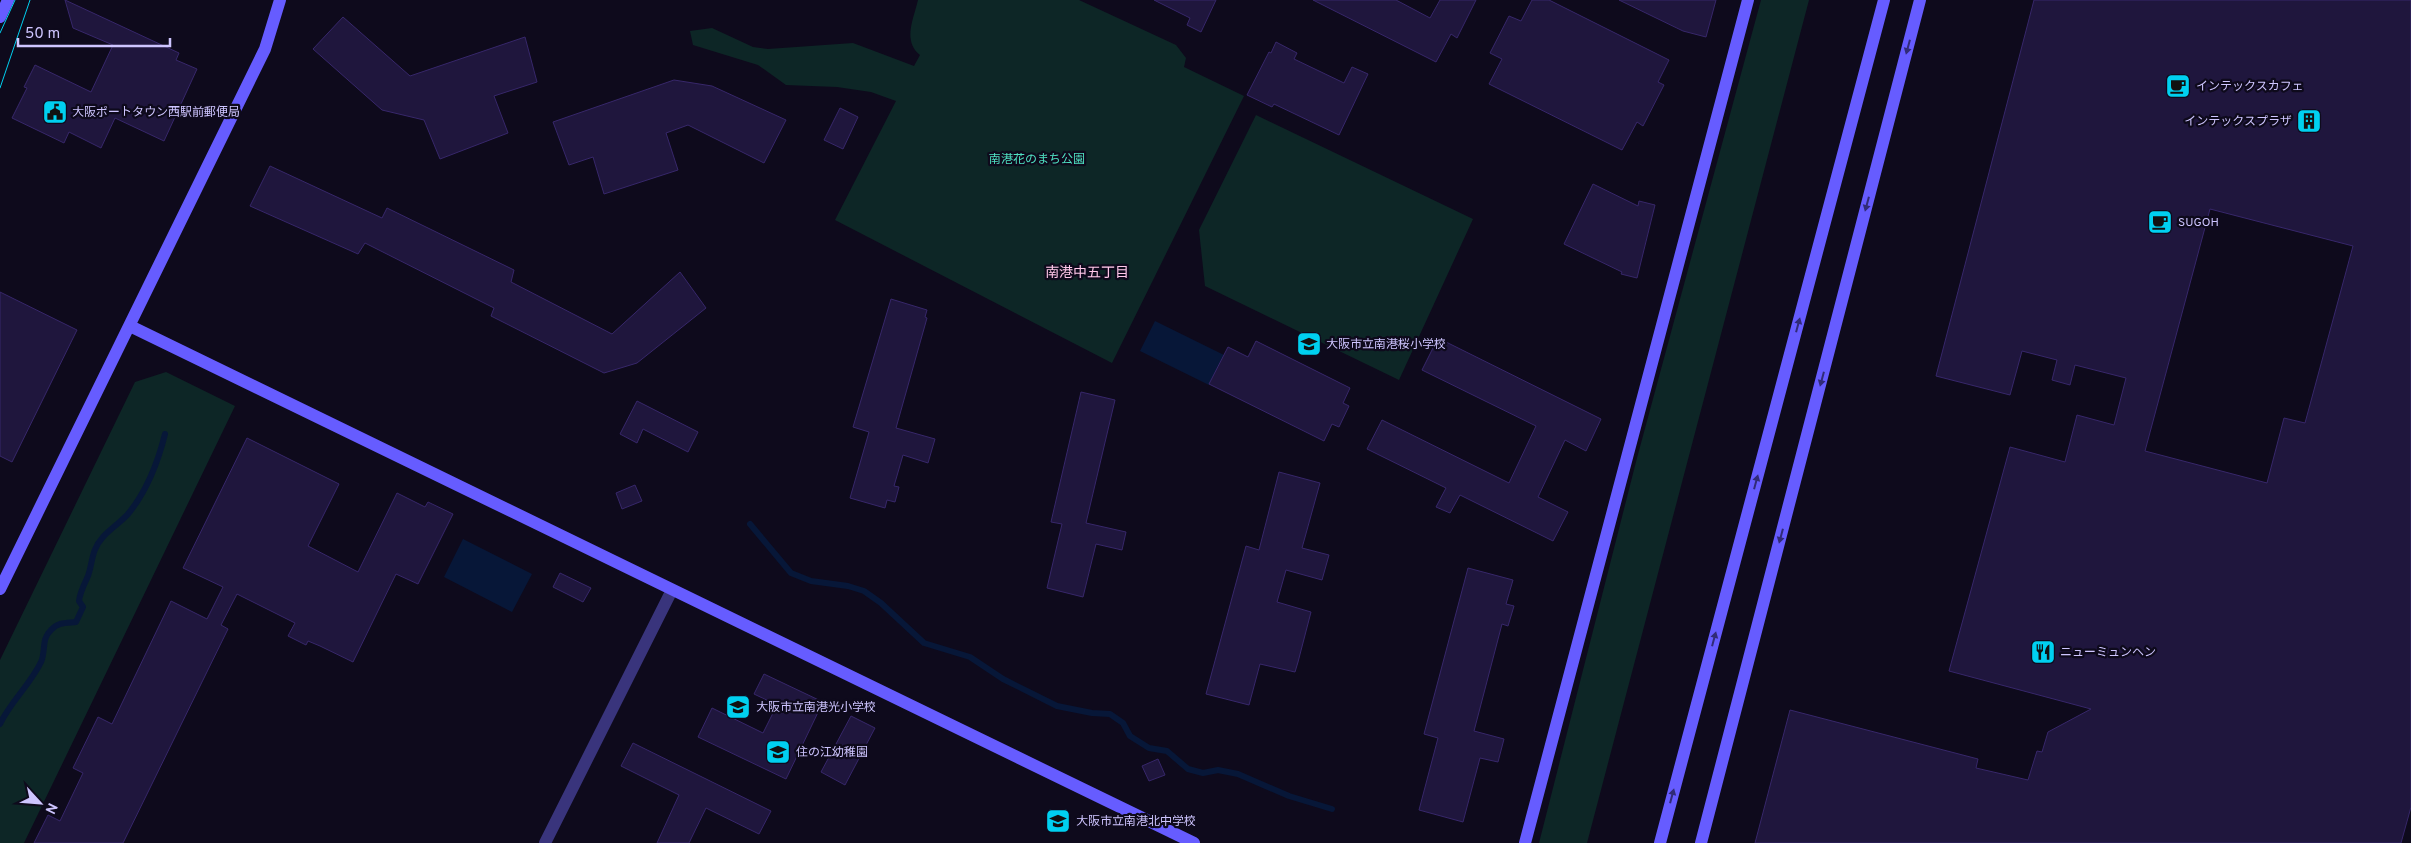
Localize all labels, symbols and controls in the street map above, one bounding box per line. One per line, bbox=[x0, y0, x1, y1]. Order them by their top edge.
scale bar bbox=[18, 15, 170, 47]
text: 50 m bbox=[25, 25, 60, 44]
one-way arrow bbox=[1904, 40, 1912, 55]
cafe icon: インテックスカフェ bbox=[2165, 73, 2191, 99]
place label: インテックスカフェ bbox=[2196, 79, 2304, 95]
public building icon: 大阪ポートタウン西駅前郵便局 bbox=[42, 99, 68, 125]
place label: 大阪ポートタウン西駅前郵便局 bbox=[72, 105, 240, 121]
building icon: インテックスプラザ bbox=[2296, 108, 2322, 134]
place label: インテックスプラザ bbox=[2184, 114, 2292, 130]
park label: 南港花のまち公園 bbox=[989, 152, 1085, 168]
one-way arrow bbox=[1863, 197, 1871, 212]
cafe icon: SUGOH bbox=[2147, 209, 2173, 235]
place label: SUGOH bbox=[2178, 215, 2219, 231]
district label: 南港中五丁目 bbox=[1045, 265, 1129, 282]
one-way arrow bbox=[1794, 317, 1802, 332]
school or university icon: 大阪市立南港桜小学校 bbox=[1296, 331, 1322, 357]
place label: 大阪市立南港桜小学校 bbox=[1326, 337, 1446, 353]
one-way arrow bbox=[1818, 371, 1826, 386]
one-way arrow bbox=[1752, 474, 1760, 489]
one-way arrow bbox=[1777, 528, 1785, 544]
one-way arrow bbox=[1710, 631, 1718, 646]
restaurant icon: ニューミュンヘン bbox=[2030, 639, 2056, 665]
place label: ニューミュンヘン bbox=[2060, 645, 2156, 661]
school or university icon: 大阪市立南港光小学校 bbox=[725, 694, 751, 720]
place label: 大阪市立南港光小学校 bbox=[756, 700, 876, 716]
school or university icon: 住の江幼稚園 bbox=[765, 739, 791, 765]
place label: 住の江幼稚園 bbox=[796, 745, 868, 761]
north arrow bbox=[15, 778, 65, 828]
one-way arrow bbox=[1668, 788, 1676, 803]
text: N bbox=[40, 800, 60, 816]
school or university icon: 大阪市立南港北中学校 bbox=[1045, 808, 1071, 834]
place label: 大阪市立南港北中学校 bbox=[1076, 814, 1196, 830]

